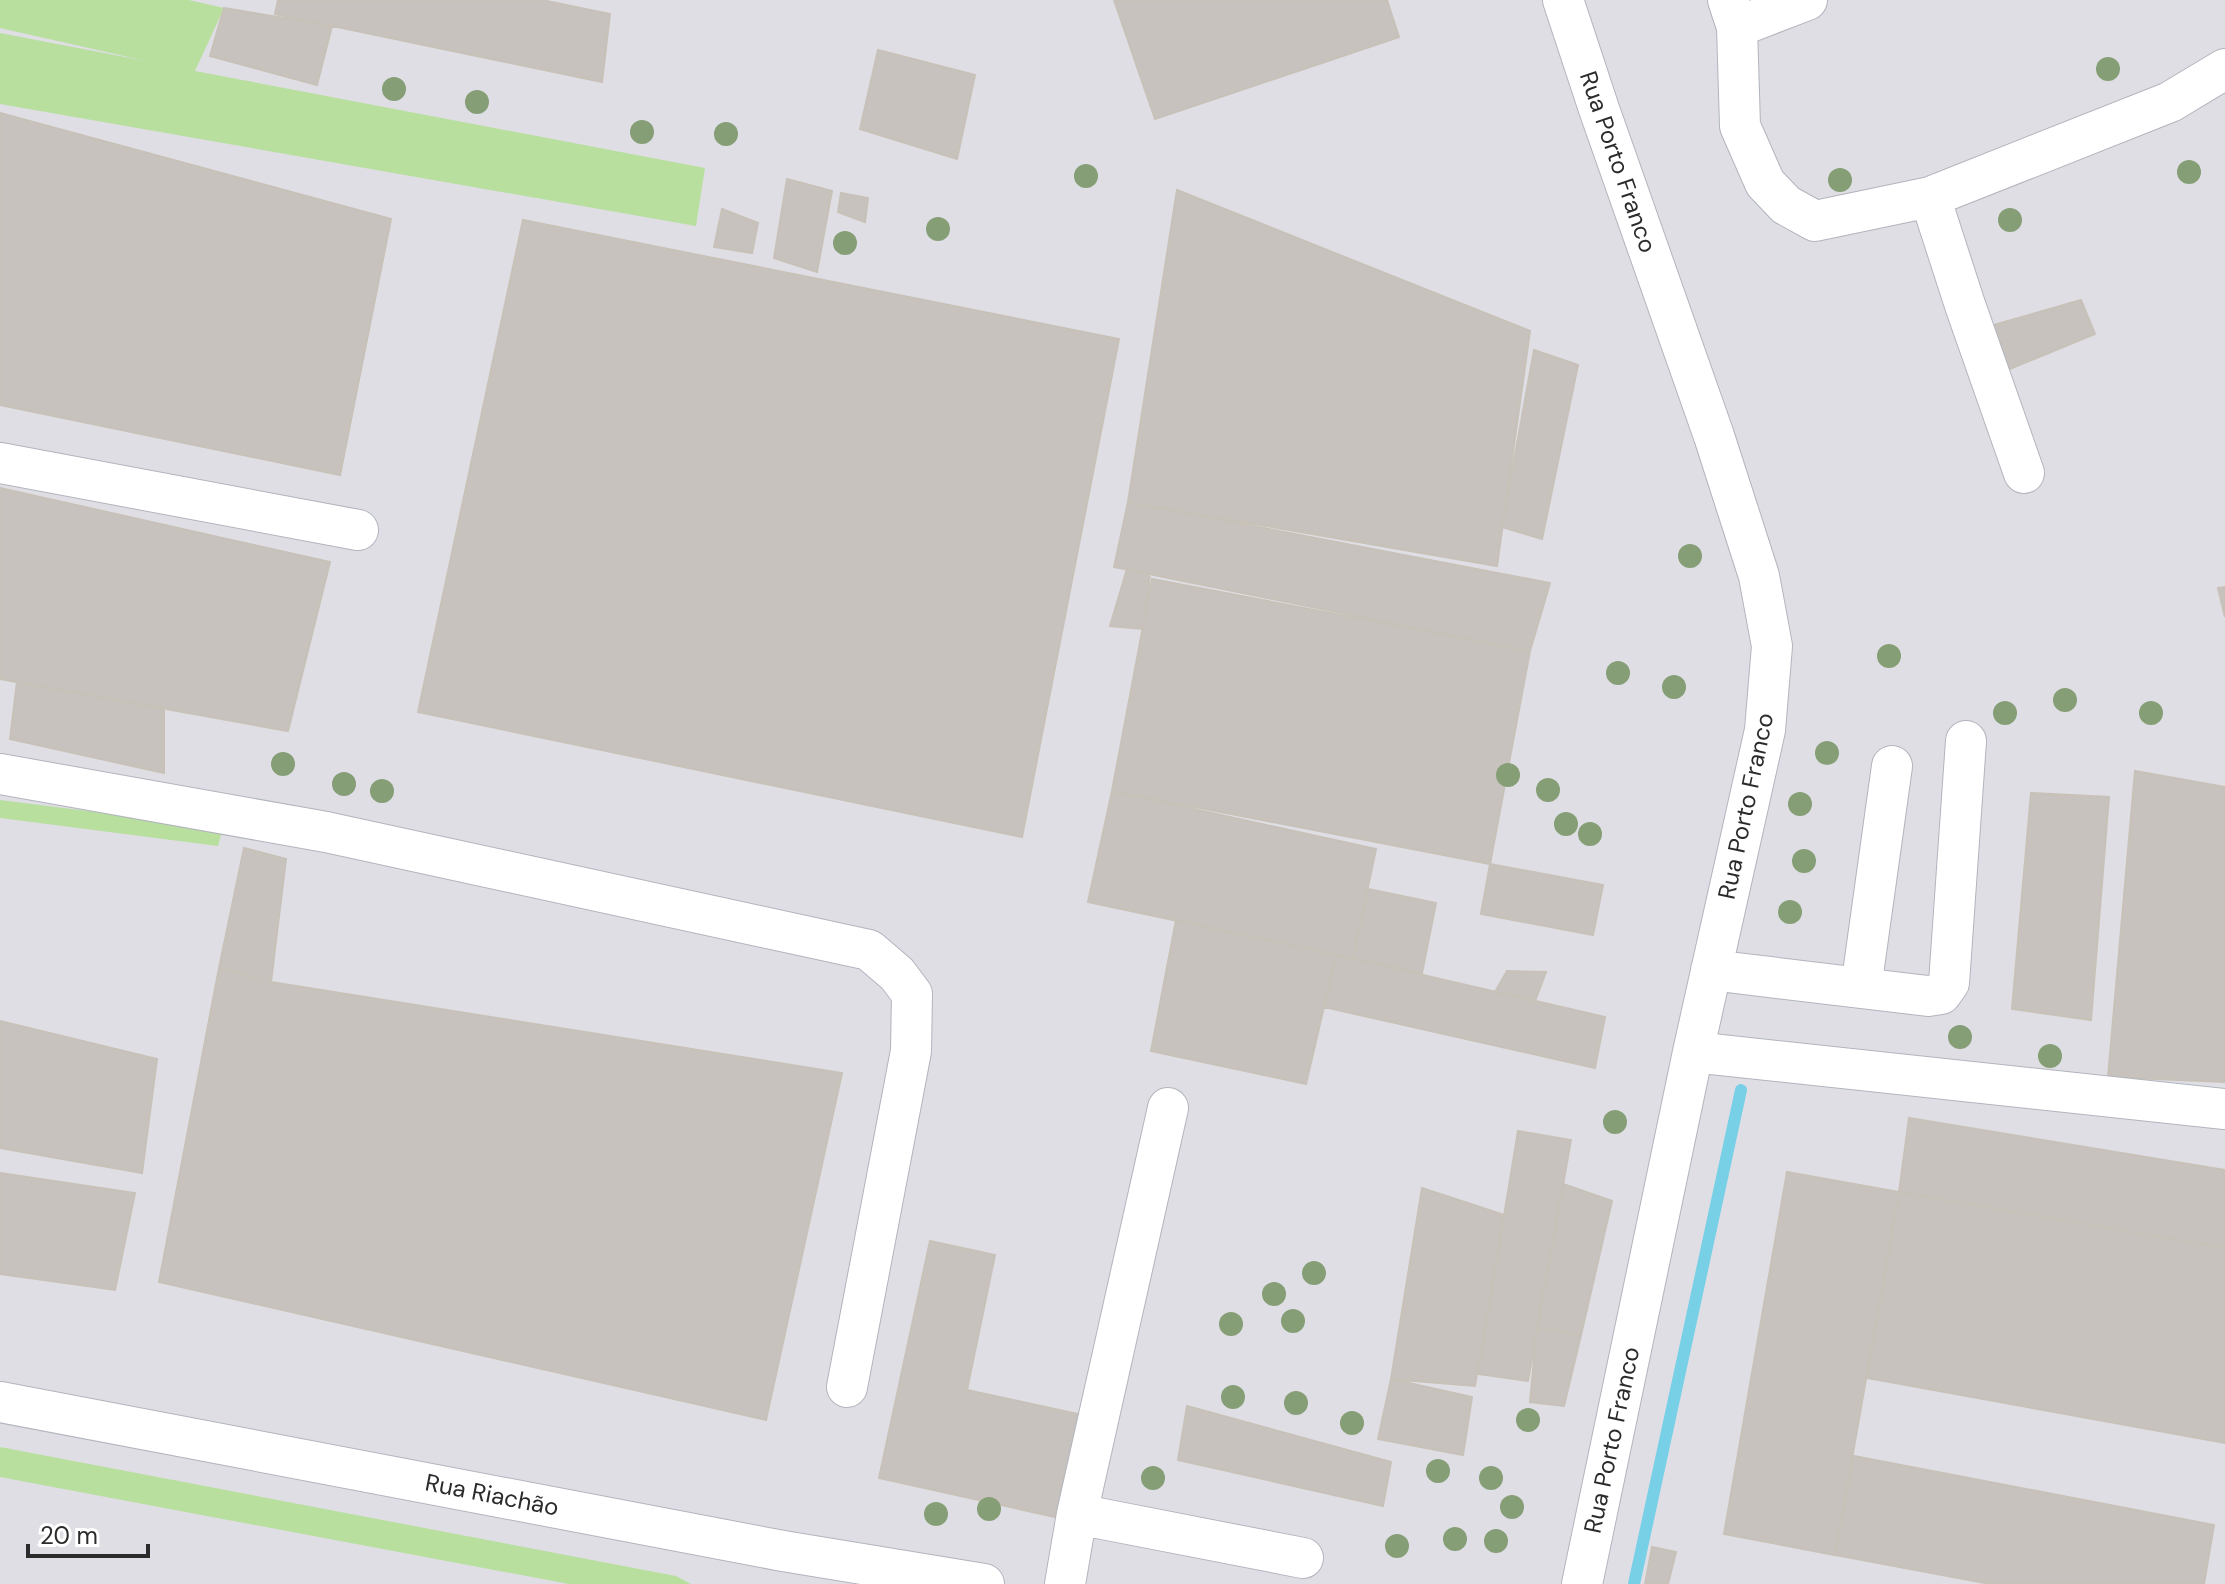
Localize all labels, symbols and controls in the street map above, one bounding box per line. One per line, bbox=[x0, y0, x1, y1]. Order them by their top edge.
street label: Rua Porto Franco bbox=[1573, 67, 1664, 257]
street label: Rua Porto Franco bbox=[1711, 710, 1780, 902]
street label: Rua Porto Franco bbox=[1577, 1344, 1646, 1536]
street label: Rua Riachão bbox=[423, 1466, 561, 1523]
scale bar bbox=[28, 1508, 148, 1558]
text: 20 m bbox=[40, 1520, 98, 1551]

